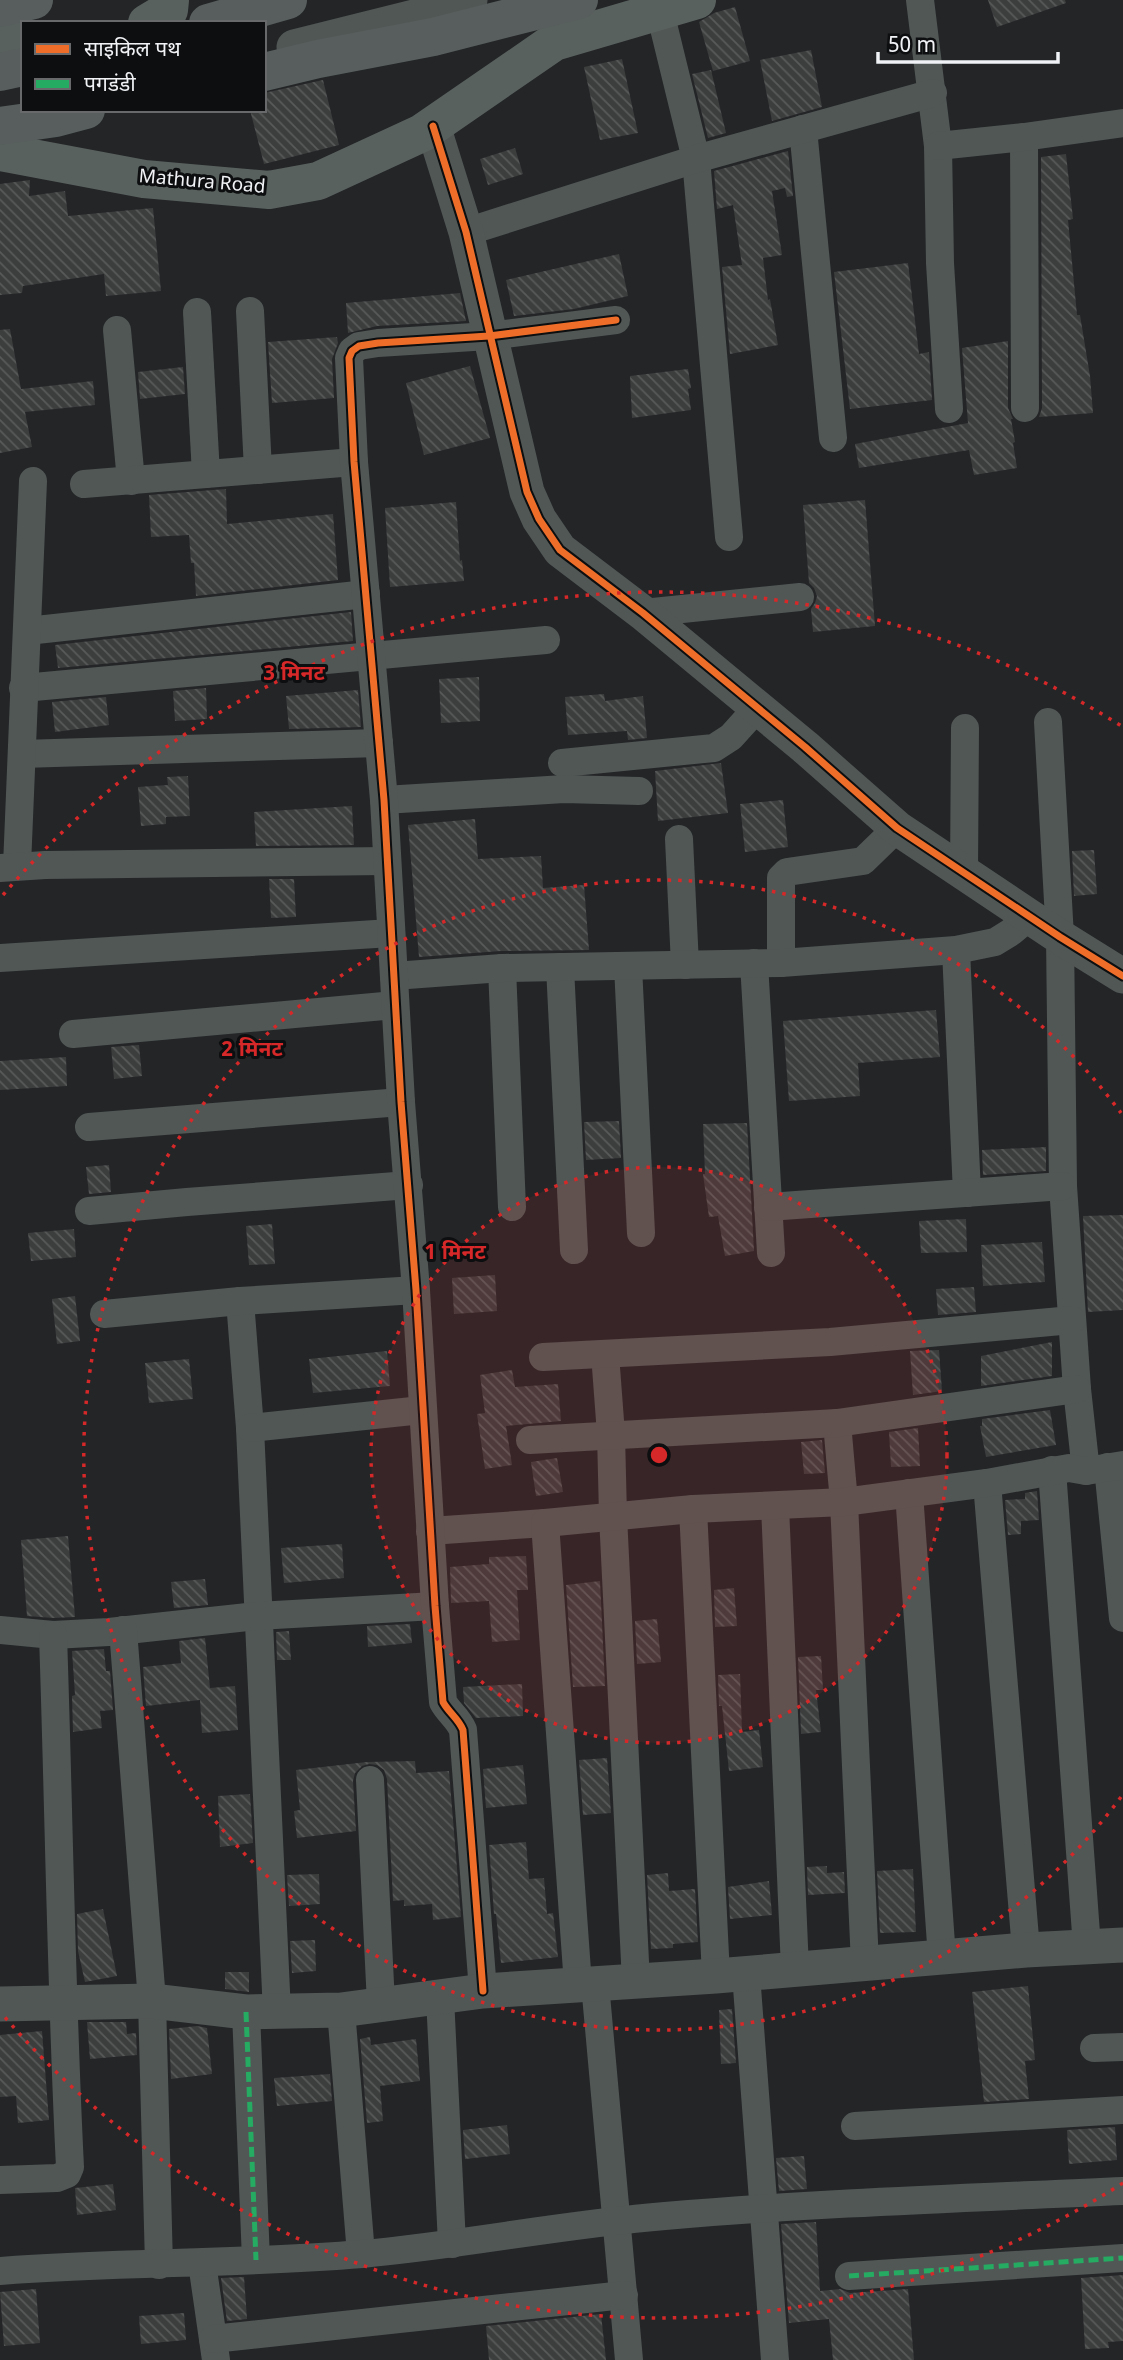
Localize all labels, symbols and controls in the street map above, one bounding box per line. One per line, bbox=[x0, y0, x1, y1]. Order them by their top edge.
legend bbox=[21, 21, 266, 112]
scale bar bbox=[878, 21, 1058, 65]
text: 50 m bbox=[888, 33, 936, 61]
text: साइकिल पथ bbox=[84, 37, 181, 65]
text: पगडंडी bbox=[84, 72, 136, 100]
street label: Mathura Road bbox=[138, 165, 266, 201]
text: 3 मिनट bbox=[263, 661, 325, 689]
text: 2 मिनट bbox=[221, 1037, 283, 1065]
text: 1 मिनट bbox=[424, 1240, 486, 1268]
centre of rings bbox=[647, 1443, 671, 1467]

